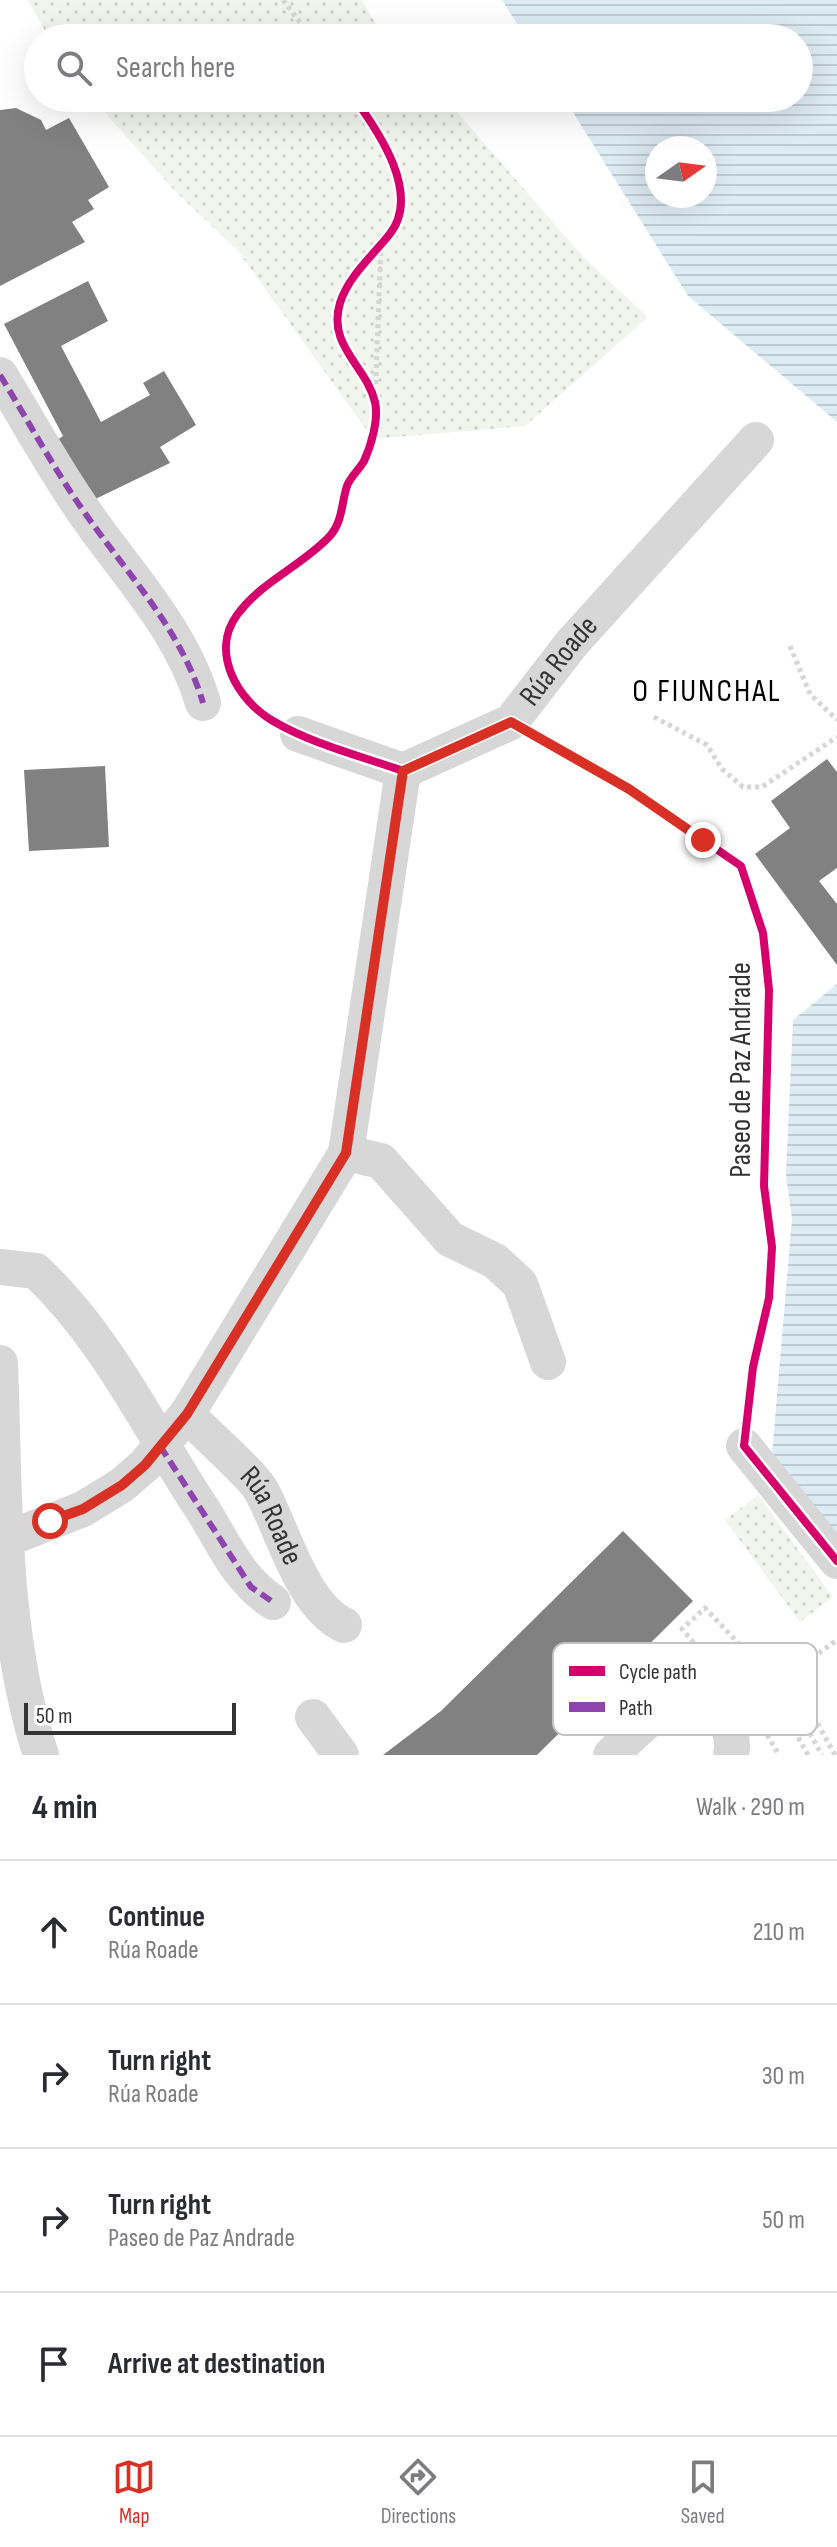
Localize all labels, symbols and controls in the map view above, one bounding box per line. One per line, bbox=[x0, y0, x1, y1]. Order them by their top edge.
search box bbox=[24, 24, 813, 112]
icon: search bbox=[52, 46, 96, 90]
text: Search here bbox=[116, 50, 235, 86]
north arrow bbox=[645, 136, 717, 208]
street label: Rúa Roade bbox=[512, 609, 605, 713]
district label: O FIUNCHAL bbox=[632, 672, 782, 711]
route end bbox=[685, 822, 721, 858]
street label: Paseo de Paz Andrade bbox=[723, 962, 759, 1178]
street label: Rúa Roade bbox=[232, 1459, 310, 1571]
route start bbox=[32, 1503, 68, 1539]
legend bbox=[553, 1643, 817, 1735]
text: Cycle path bbox=[619, 1659, 697, 1686]
text: Path bbox=[619, 1695, 653, 1722]
scale bar bbox=[24, 1699, 236, 1735]
text: 50 m bbox=[36, 1703, 72, 1730]
text: 4 min bbox=[32, 1787, 98, 1828]
text: Walk · 290 m bbox=[696, 1792, 805, 1823]
text: Continue bbox=[108, 1899, 205, 1935]
icon: ahead bbox=[32, 1910, 76, 1954]
text: 210 m bbox=[753, 1917, 805, 1948]
text: Rúa Roade bbox=[108, 1935, 199, 1966]
text: Turn right bbox=[108, 2043, 211, 2079]
icon: right bbox=[32, 2054, 76, 2098]
text: 30 m bbox=[762, 2061, 805, 2092]
text: Rúa Roade bbox=[108, 2079, 199, 2110]
text: Turn right bbox=[108, 2187, 211, 2223]
icon: right bbox=[32, 2198, 76, 2242]
text: 50 m bbox=[762, 2205, 805, 2236]
text: Paseo de Paz Andrade bbox=[108, 2223, 295, 2254]
icon: arrive bbox=[32, 2342, 76, 2386]
text: Arrive at destination bbox=[108, 2346, 325, 2382]
tab: Map bbox=[112, 2455, 156, 2530]
tab: Directions bbox=[381, 2455, 456, 2530]
tab: Saved bbox=[681, 2455, 725, 2530]

